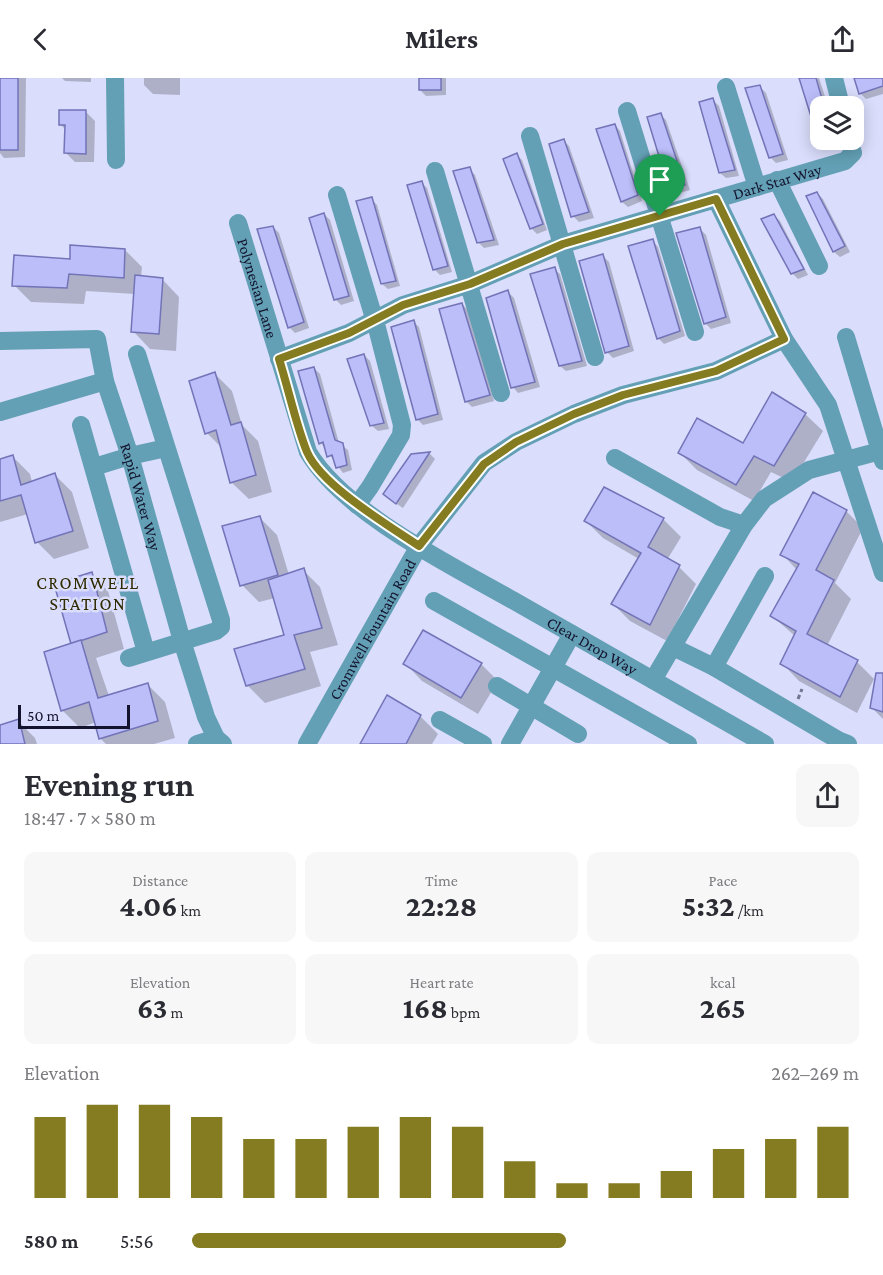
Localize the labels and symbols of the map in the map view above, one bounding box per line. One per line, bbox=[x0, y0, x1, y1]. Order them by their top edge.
pin bbox=[634, 154, 685, 216]
street label: Dark Star Way bbox=[731, 160, 824, 202]
street label: Polynesian Lane bbox=[235, 236, 281, 340]
street label: Rapid Water Way bbox=[118, 441, 165, 553]
street label: Cromwell Fountain Road bbox=[325, 555, 419, 702]
district label: CROMWELL STATION bbox=[36, 573, 140, 614]
street label: Clear Drop Way bbox=[544, 613, 641, 679]
scale bar bbox=[18, 702, 130, 730]

